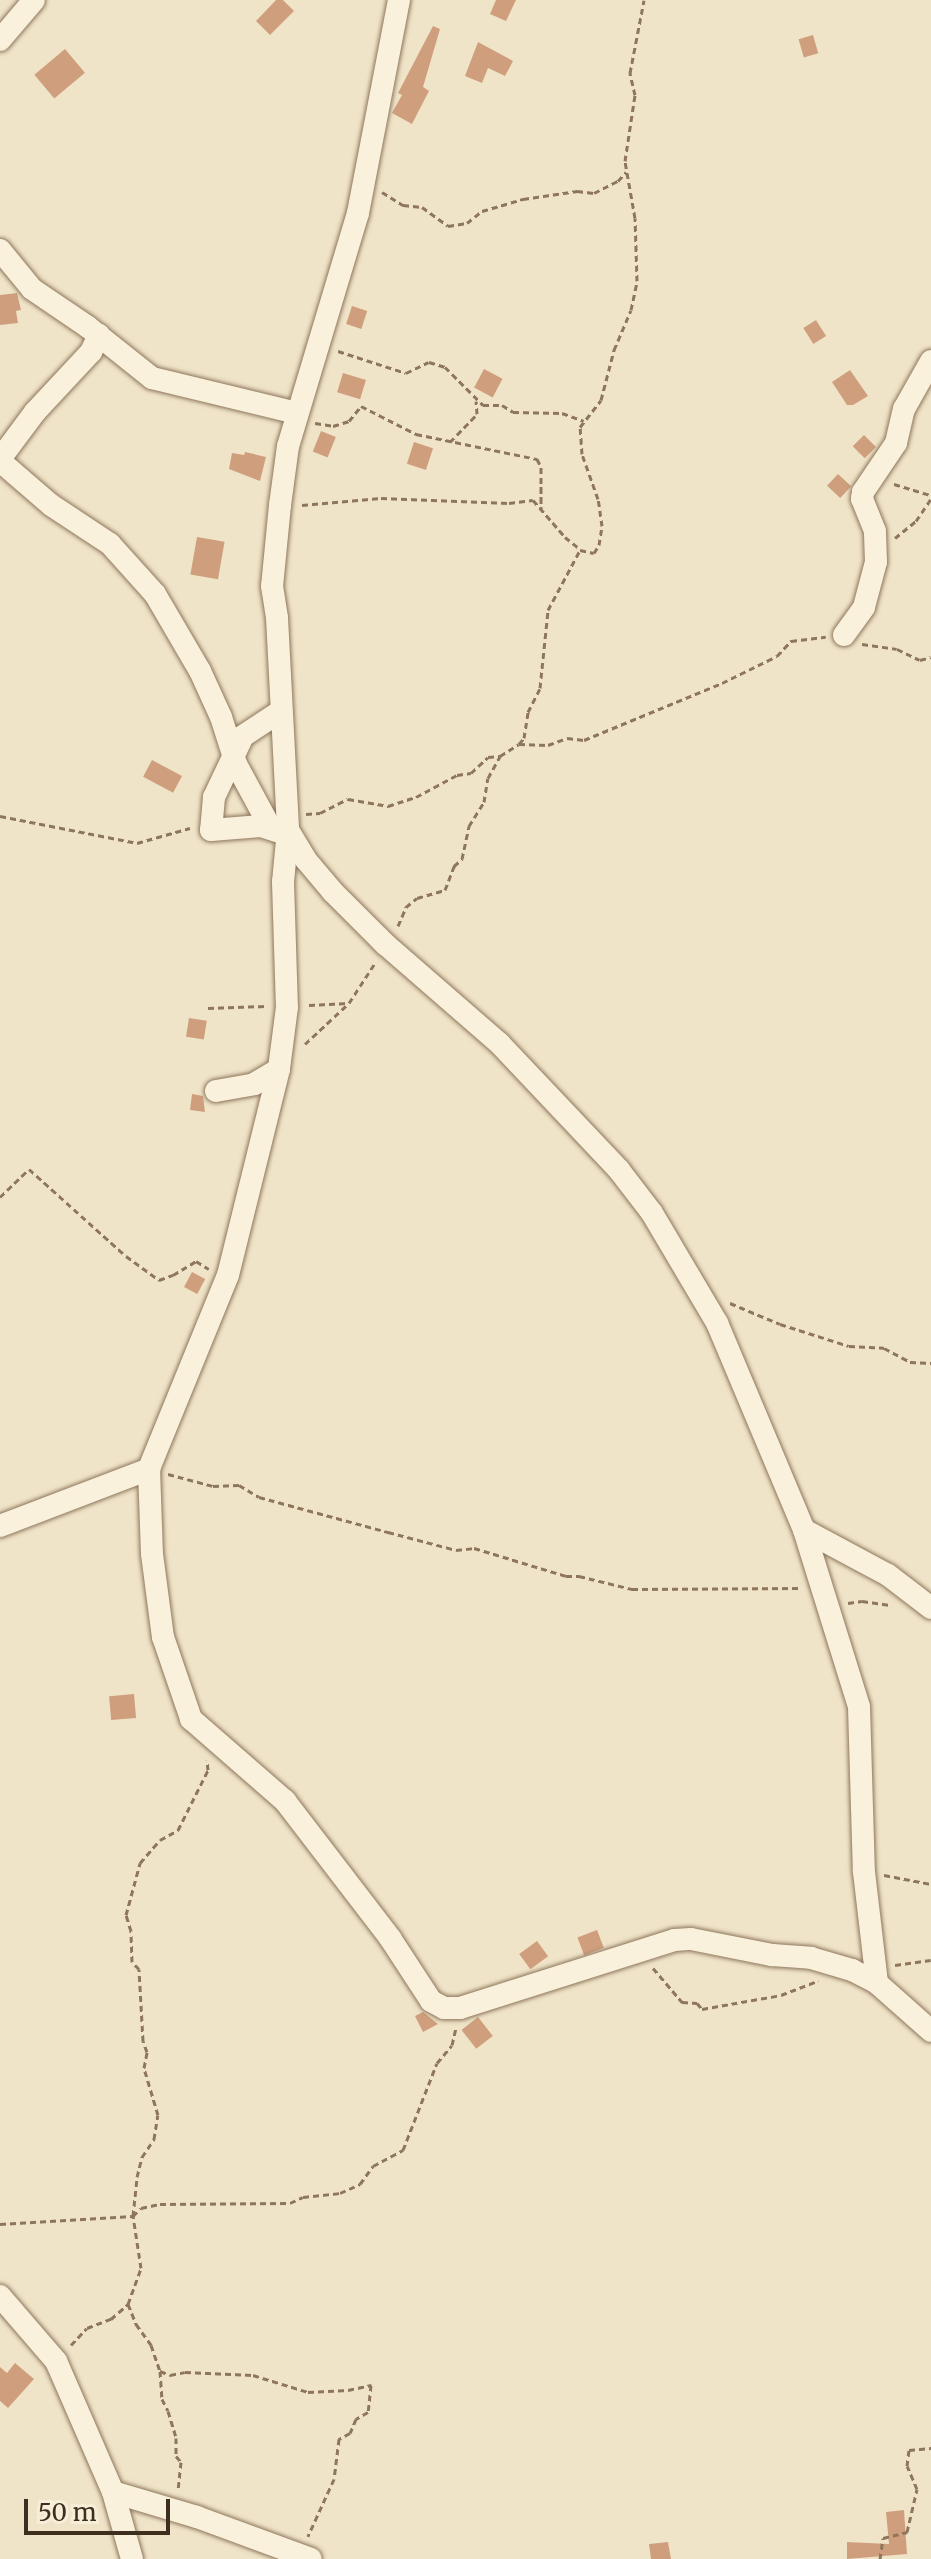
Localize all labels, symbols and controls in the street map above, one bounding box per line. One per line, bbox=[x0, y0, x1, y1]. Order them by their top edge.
scale bar bbox=[28, 2483, 174, 2533]
text: 50 m bbox=[38, 2497, 97, 2528]

